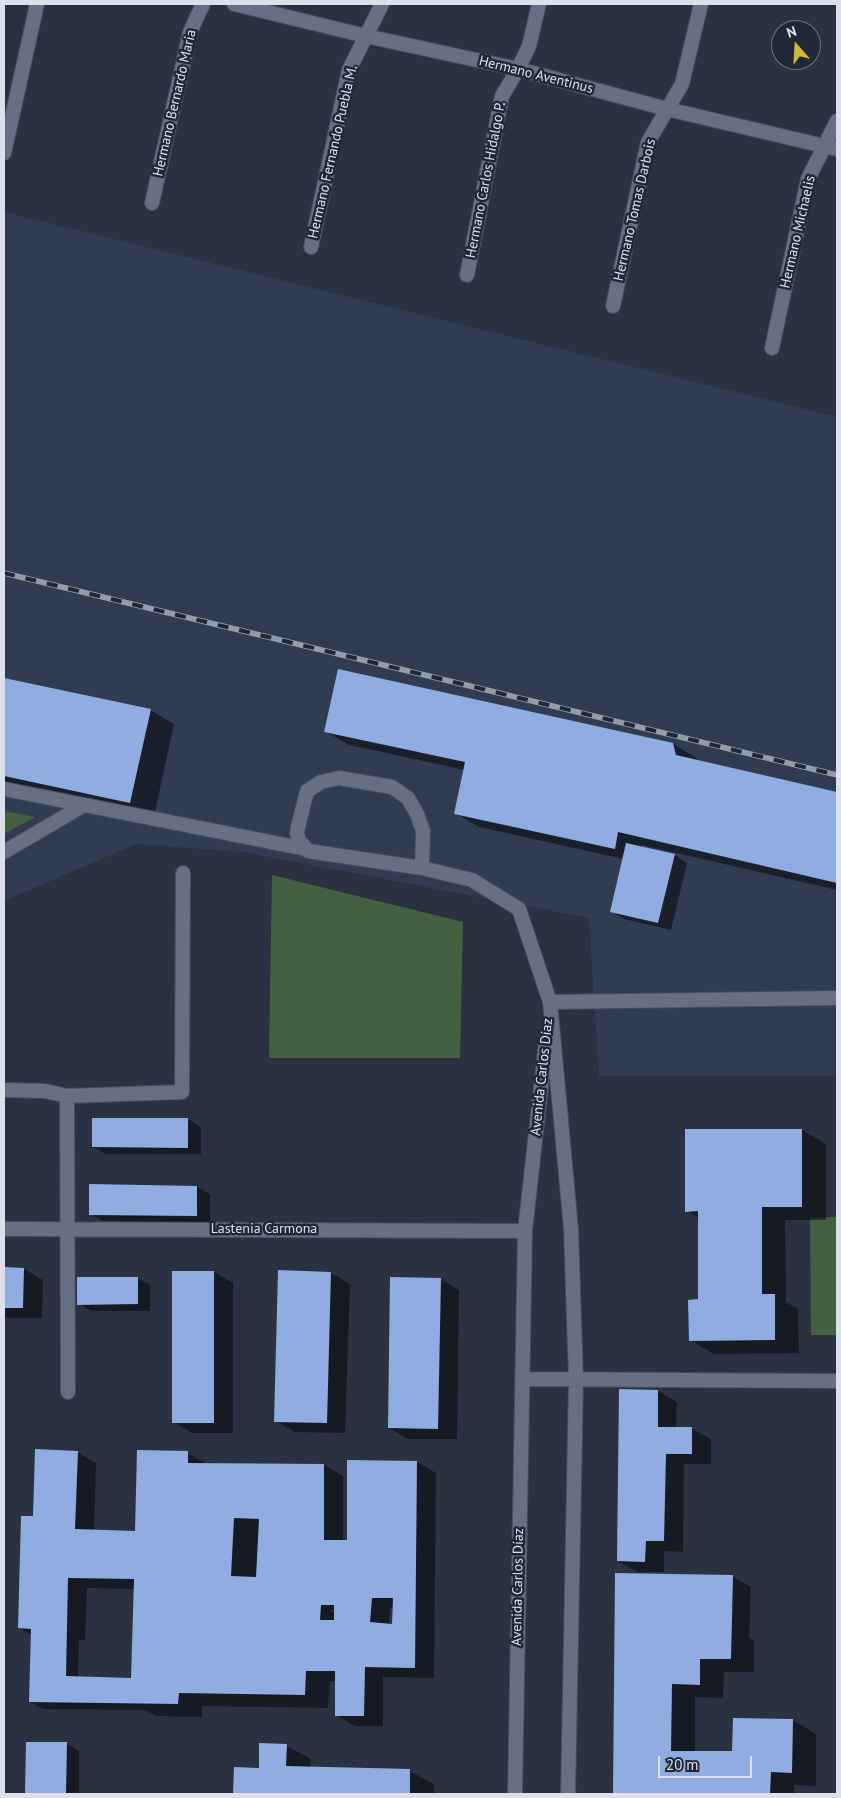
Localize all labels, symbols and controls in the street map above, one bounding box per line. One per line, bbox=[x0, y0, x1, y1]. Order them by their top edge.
north arrow bbox=[771, 20, 821, 70]
text: N bbox=[784, 22, 799, 42]
street label: Hermano Bernardo Maria bbox=[150, 28, 200, 178]
street label: Hermano Aventinus bbox=[477, 53, 595, 97]
street label: Hermano Fernando Puebla M. bbox=[305, 64, 361, 240]
street label: Hermano Carlos Hidalgo P. bbox=[463, 101, 509, 259]
street label: Hermano Tomas Darbois bbox=[610, 137, 660, 283]
street label: Hermano Michaelis bbox=[777, 174, 819, 290]
street label: Avenida Carlos Díaz bbox=[527, 1018, 557, 1136]
street label: Lastenia Carmona bbox=[211, 1221, 317, 1237]
street label: Avenida Carlos Díaz bbox=[509, 1528, 527, 1646]
scale bar bbox=[661, 1746, 755, 1778]
text: 20 m bbox=[666, 1755, 699, 1774]

